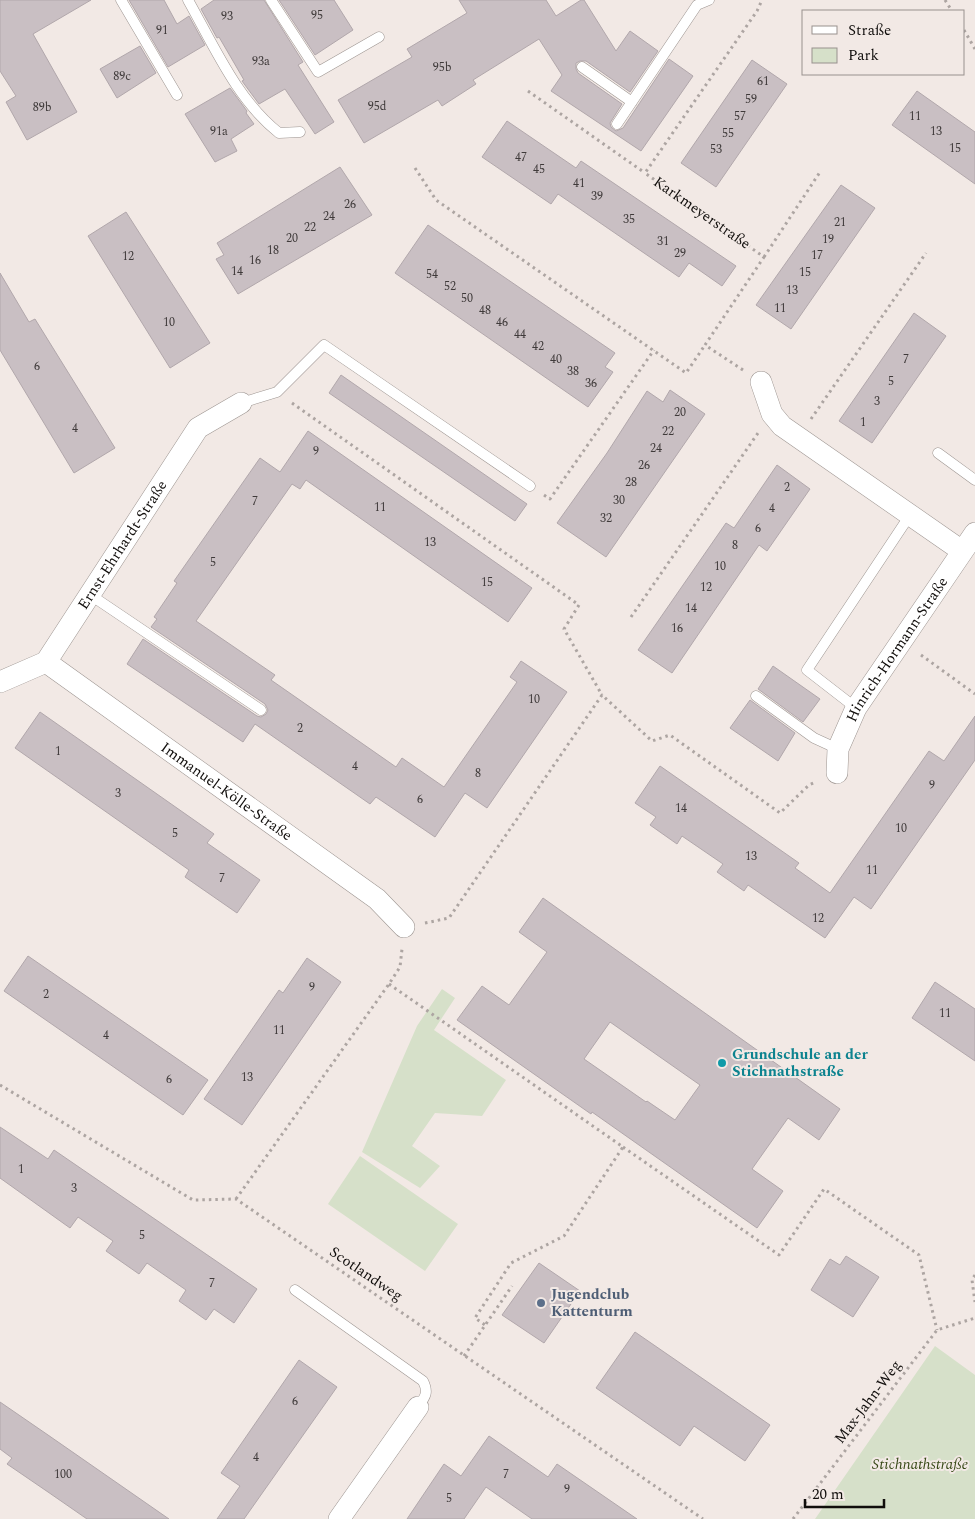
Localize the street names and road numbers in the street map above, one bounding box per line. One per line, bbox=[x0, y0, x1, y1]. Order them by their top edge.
street label: Karkmeyerstraße bbox=[649, 171, 755, 255]
street label: Ernst-Ehrhardt-Straße bbox=[72, 475, 173, 614]
street label: Hinrich-Hormann-Straße bbox=[840, 572, 954, 726]
street label: Immanuel-Kölle-Straße bbox=[156, 736, 297, 846]
street label: Scotlandweg bbox=[325, 1241, 407, 1307]
street label: Max-Jahn-Weg bbox=[829, 1355, 907, 1449]

